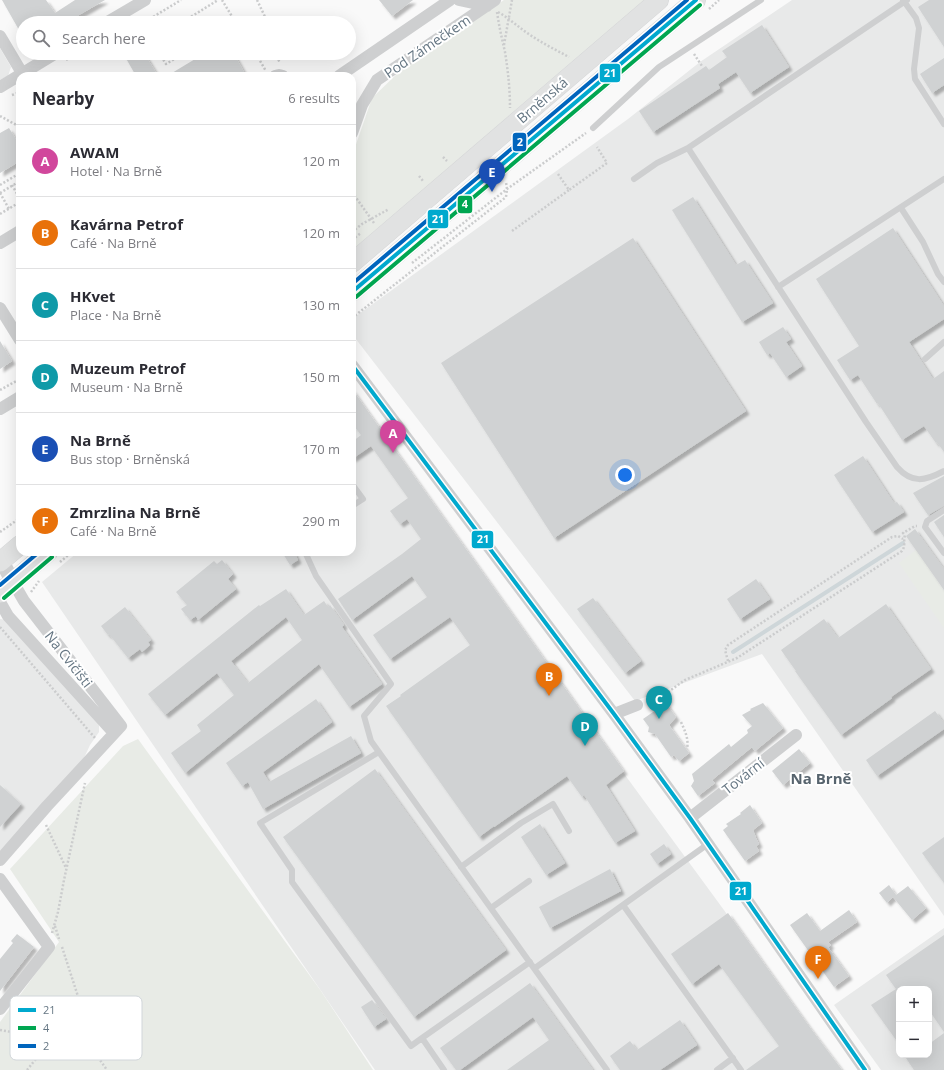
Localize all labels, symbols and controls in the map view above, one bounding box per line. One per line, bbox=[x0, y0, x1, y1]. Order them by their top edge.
street label: Pod Zámečkem bbox=[380, 10, 474, 82]
search box bbox=[16, 16, 356, 60]
icon: search bbox=[30, 27, 52, 49]
text: Search here bbox=[62, 28, 146, 48]
line badge: 21 bbox=[599, 63, 621, 83]
text: 21 bbox=[604, 65, 616, 80]
street label: Brněnská bbox=[513, 73, 571, 127]
text: Nearby bbox=[32, 87, 94, 110]
text: 6 results bbox=[288, 89, 340, 107]
line badge: 2 bbox=[512, 132, 527, 152]
text: 2 bbox=[517, 134, 523, 149]
text: AWAM bbox=[70, 142, 119, 162]
text: A bbox=[41, 152, 49, 170]
text: 120 m bbox=[302, 152, 340, 170]
pin: E bbox=[479, 159, 505, 192]
text: Hotel · Na Brně bbox=[70, 162, 162, 180]
line badge: 4 bbox=[457, 195, 473, 214]
text: 4 bbox=[462, 196, 469, 211]
line badge: 21 bbox=[427, 209, 449, 229]
text: 21 bbox=[432, 211, 444, 226]
text: Kavárna Petrof bbox=[70, 214, 183, 234]
text: B bbox=[41, 224, 49, 242]
text: 120 m bbox=[302, 224, 340, 242]
text: Café · Na Brně bbox=[70, 234, 157, 252]
text: HKvet bbox=[70, 286, 115, 306]
text: C bbox=[41, 296, 49, 314]
text: 130 m bbox=[302, 296, 340, 314]
text: Place · Na Brně bbox=[70, 306, 161, 324]
text: Muzeum Petrof bbox=[70, 358, 185, 378]
text: D bbox=[40, 368, 50, 386]
text: 150 m bbox=[302, 368, 340, 386]
text: Museum · Na Brně bbox=[70, 378, 183, 396]
pin: A bbox=[380, 420, 406, 453]
text: Na Brně bbox=[70, 430, 131, 450]
text: E bbox=[41, 440, 49, 458]
text: 170 m bbox=[302, 440, 340, 458]
text: Bus stop · Brněnská bbox=[70, 450, 190, 468]
your location bbox=[615, 465, 635, 485]
text: Zmrzlina Na Brně bbox=[70, 502, 200, 522]
text: F bbox=[41, 512, 49, 530]
text: 290 m bbox=[302, 512, 340, 530]
text: Café · Na Brně bbox=[70, 522, 157, 540]
line badge: 21 bbox=[471, 530, 494, 549]
text: 21 bbox=[477, 531, 489, 546]
street label: Na Cvičišti bbox=[41, 627, 97, 691]
pin: B bbox=[536, 663, 562, 696]
pin: C bbox=[646, 686, 672, 719]
pin: D bbox=[572, 713, 598, 746]
street label: Tovární bbox=[718, 753, 768, 798]
district label: Na Brně bbox=[791, 768, 852, 788]
line badge: 21 bbox=[729, 881, 752, 901]
text: 21 bbox=[735, 883, 747, 898]
pin: F bbox=[805, 946, 831, 979]
map controls bbox=[896, 986, 932, 1058]
button: + bbox=[896, 986, 932, 1022]
legend bbox=[10, 996, 142, 1060]
text: 21 bbox=[43, 1002, 56, 1017]
text: 4 bbox=[43, 1020, 50, 1035]
button: − bbox=[896, 1022, 932, 1058]
text: 2 bbox=[43, 1038, 49, 1053]

